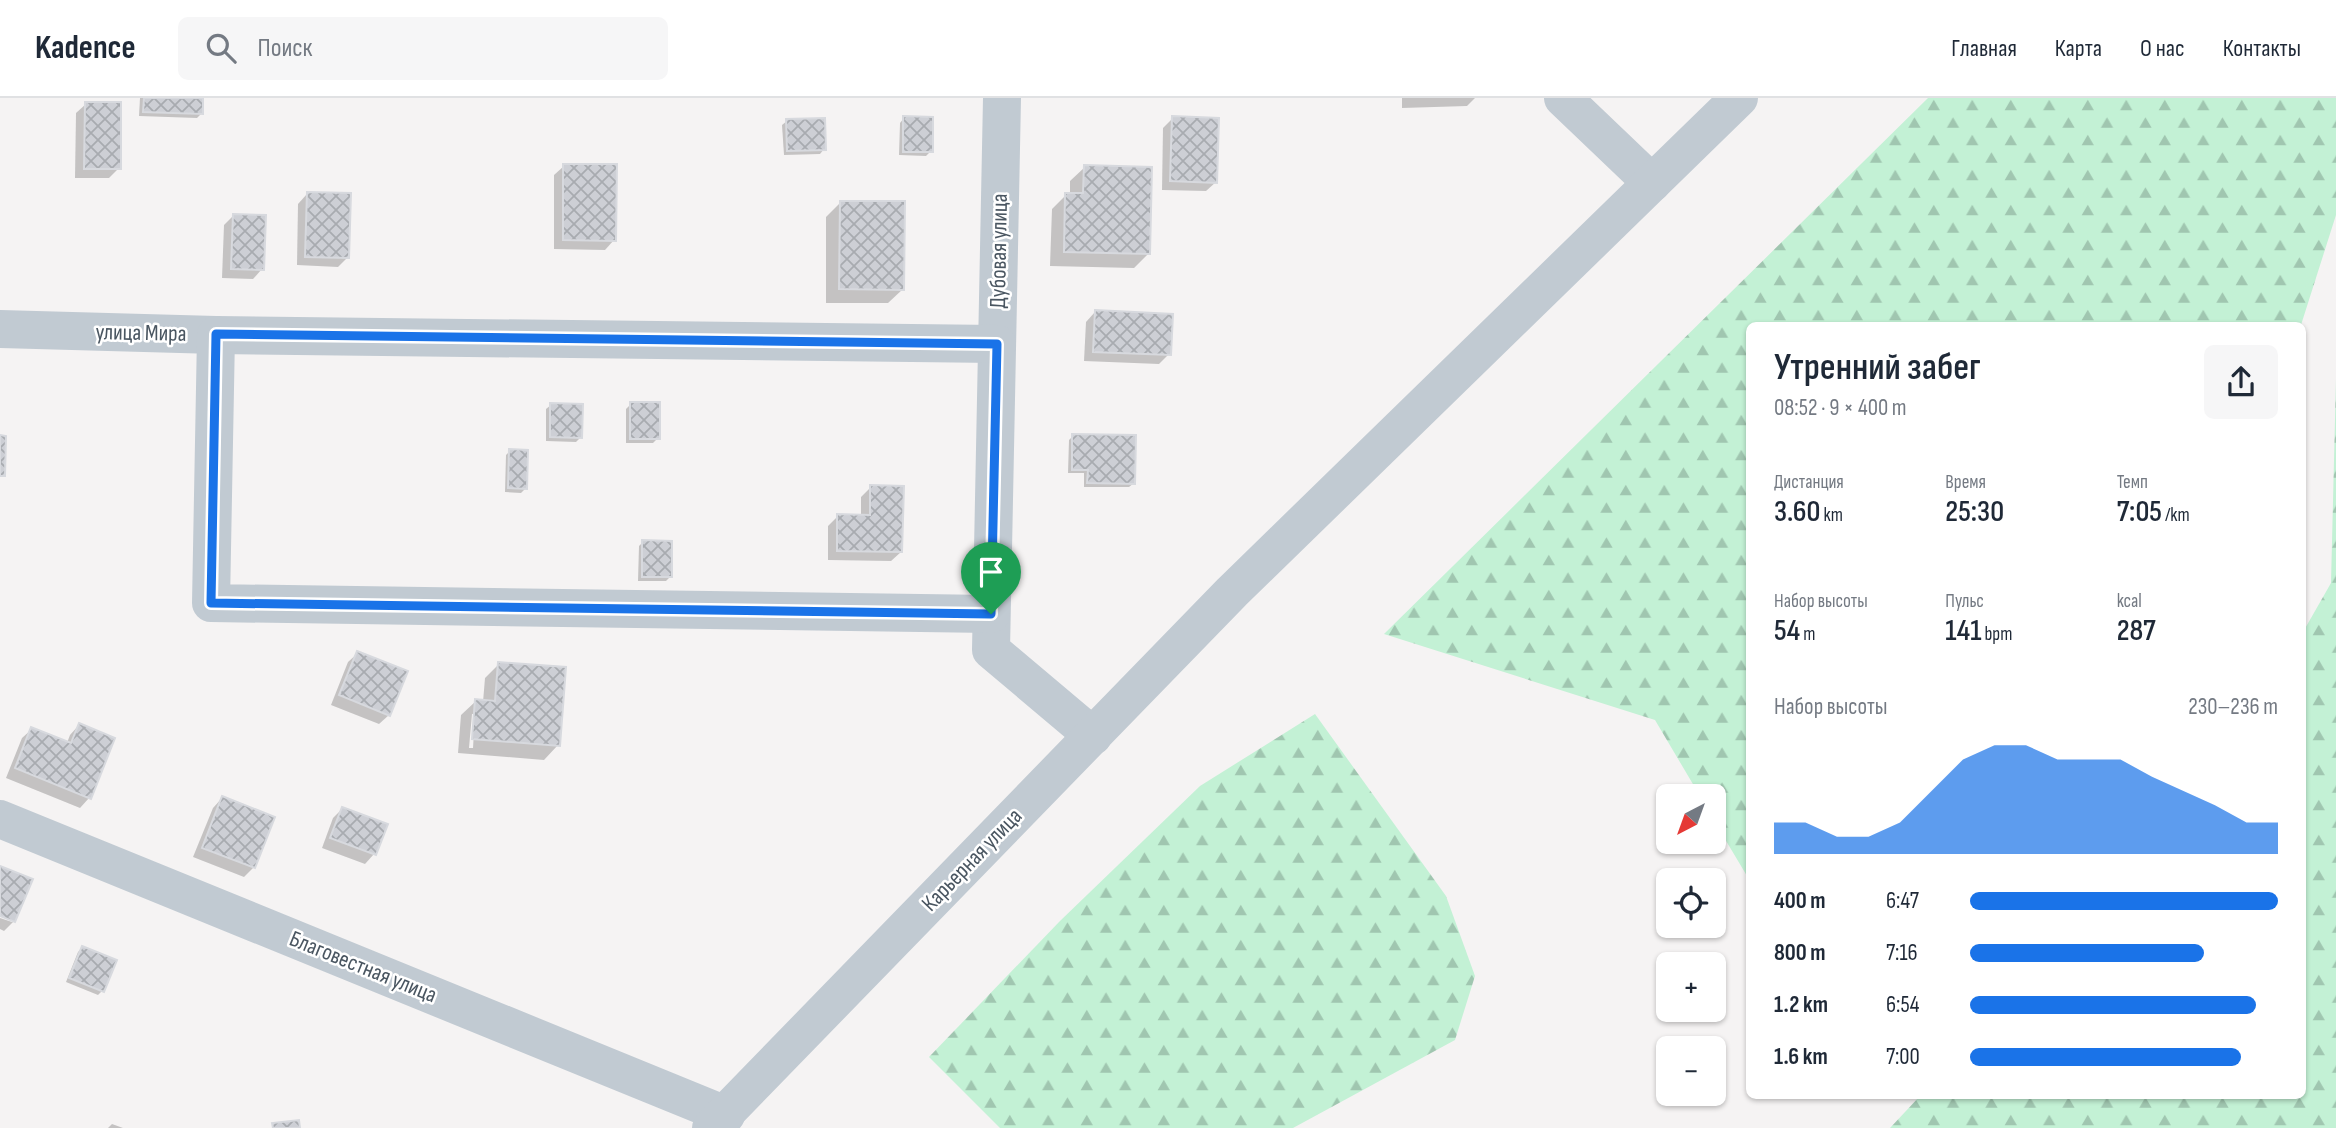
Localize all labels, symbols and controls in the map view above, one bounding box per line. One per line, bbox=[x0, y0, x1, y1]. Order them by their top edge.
search box bbox=[178, 17, 668, 80]
text: Kadence bbox=[35, 28, 136, 68]
icon: search bbox=[202, 29, 240, 67]
text: Поиск bbox=[258, 33, 312, 64]
text: Главная bbox=[1951, 34, 2017, 63]
text: Карта bbox=[2055, 34, 2102, 63]
text: О нас bbox=[2140, 34, 2185, 63]
text: Контакты bbox=[2223, 34, 2301, 63]
street label: Дубовая улица bbox=[984, 193, 1014, 309]
street label: улица Мира bbox=[95, 318, 187, 348]
text: Утренний забег bbox=[1774, 345, 1981, 390]
button: share bbox=[2204, 345, 2278, 419]
text: 08:52 · 9 × 400 m bbox=[1774, 394, 1907, 422]
text: Дистанция bbox=[1774, 471, 1844, 494]
text: Время bbox=[1945, 471, 1986, 494]
text: Темп bbox=[2117, 471, 2148, 494]
text: 3.60 bbox=[1774, 494, 1820, 530]
text: 25:30 bbox=[1945, 494, 2004, 530]
text: 7:05 bbox=[2117, 494, 2162, 530]
text: km bbox=[1820, 504, 1843, 527]
text: /km bbox=[2162, 504, 2190, 527]
pin bbox=[961, 542, 1021, 614]
icon: arrive bbox=[972, 553, 1010, 591]
text: Набор высоты bbox=[1774, 590, 1868, 613]
text: Пульс bbox=[1945, 590, 1984, 613]
text: kcal bbox=[2117, 590, 2142, 613]
text: 54 bbox=[1774, 613, 1800, 649]
text: 141 bbox=[1945, 613, 1981, 649]
text: 287 bbox=[2117, 613, 2156, 649]
text: m bbox=[1800, 623, 1815, 646]
text: bpm bbox=[1981, 623, 2012, 646]
text: Набор высоты bbox=[1774, 693, 1887, 721]
text: 230–236 m bbox=[2188, 693, 2278, 721]
north arrow bbox=[1656, 784, 1726, 854]
map controls bbox=[1656, 784, 1726, 1106]
street label: Карьерная улица bbox=[916, 803, 1028, 917]
button: locate bbox=[1656, 868, 1726, 938]
text: 400 m bbox=[1774, 887, 1825, 915]
text: 6:47 bbox=[1886, 887, 1919, 915]
street label: Благовестная улица bbox=[285, 925, 441, 1009]
text: 800 m bbox=[1774, 939, 1826, 967]
text: 7:16 bbox=[1886, 939, 1918, 967]
button: + bbox=[1656, 952, 1726, 1022]
text: 1.2 km bbox=[1774, 991, 1828, 1019]
text: 6:54 bbox=[1886, 991, 1919, 1019]
button: − bbox=[1656, 1036, 1726, 1106]
text: 1.6 km bbox=[1774, 1043, 1828, 1071]
text: 7:00 bbox=[1886, 1043, 1920, 1071]

